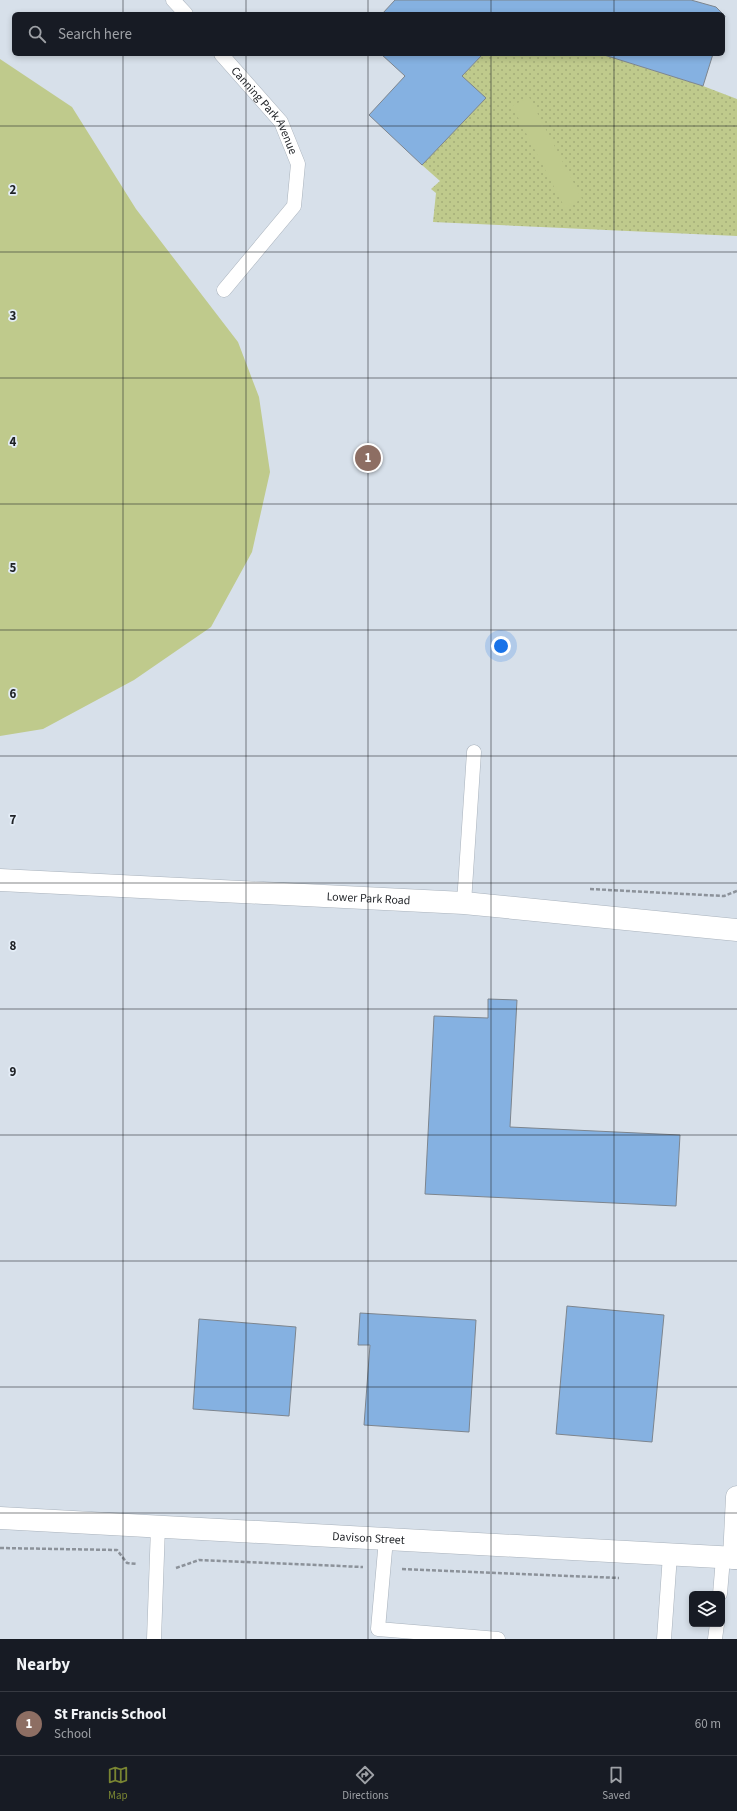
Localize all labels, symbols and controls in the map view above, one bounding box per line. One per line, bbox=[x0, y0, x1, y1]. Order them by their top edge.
search box bbox=[12, 12, 725, 56]
icon: search bbox=[26, 23, 48, 45]
text: Search here bbox=[58, 24, 132, 45]
street label: Canning Park Avenue bbox=[227, 63, 302, 157]
text: 2 bbox=[10, 181, 17, 199]
text: 3 bbox=[10, 307, 17, 325]
text: 4 bbox=[10, 433, 17, 451]
pin: 1 bbox=[355, 443, 381, 473]
text: 5 bbox=[10, 559, 17, 577]
your location bbox=[491, 636, 511, 656]
text: 6 bbox=[10, 685, 17, 703]
text: 7 bbox=[10, 811, 17, 829]
street label: Lower Park Road bbox=[326, 888, 411, 909]
text: 8 bbox=[10, 937, 17, 955]
text: 9 bbox=[10, 1063, 17, 1081]
street label: Davison Street bbox=[332, 1528, 405, 1548]
map controls bbox=[689, 1591, 725, 1627]
button: layers bbox=[689, 1591, 725, 1627]
text: Nearby bbox=[16, 1653, 70, 1677]
text: St Francis School bbox=[54, 1704, 166, 1725]
text: 1 bbox=[26, 1715, 32, 1733]
text: 60 m bbox=[695, 1715, 721, 1733]
text: School bbox=[54, 1725, 91, 1743]
tab: Map bbox=[107, 1764, 129, 1803]
tab: Directions bbox=[342, 1764, 389, 1803]
tab: Saved bbox=[602, 1764, 630, 1803]

